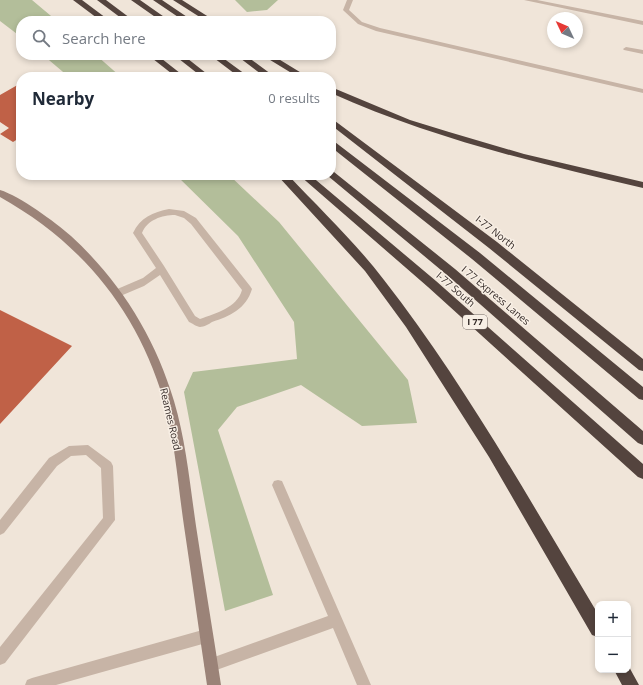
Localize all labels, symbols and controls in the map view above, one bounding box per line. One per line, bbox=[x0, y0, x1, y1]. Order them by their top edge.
north arrow bbox=[547, 12, 583, 48]
search box bbox=[16, 16, 336, 60]
icon: search bbox=[30, 27, 52, 49]
text: Search here bbox=[62, 28, 146, 48]
text: Nearby bbox=[32, 87, 94, 110]
text: 0 results bbox=[268, 89, 320, 107]
street label: I-77 North bbox=[473, 212, 519, 252]
street label: I 77 Express Lanes bbox=[459, 263, 533, 327]
street label: I-77 South bbox=[434, 268, 478, 310]
road number: I 77 bbox=[463, 315, 487, 329]
street label: Reames Road bbox=[157, 387, 185, 451]
map controls bbox=[595, 601, 631, 673]
button: + bbox=[595, 601, 631, 637]
button: − bbox=[595, 637, 631, 673]

